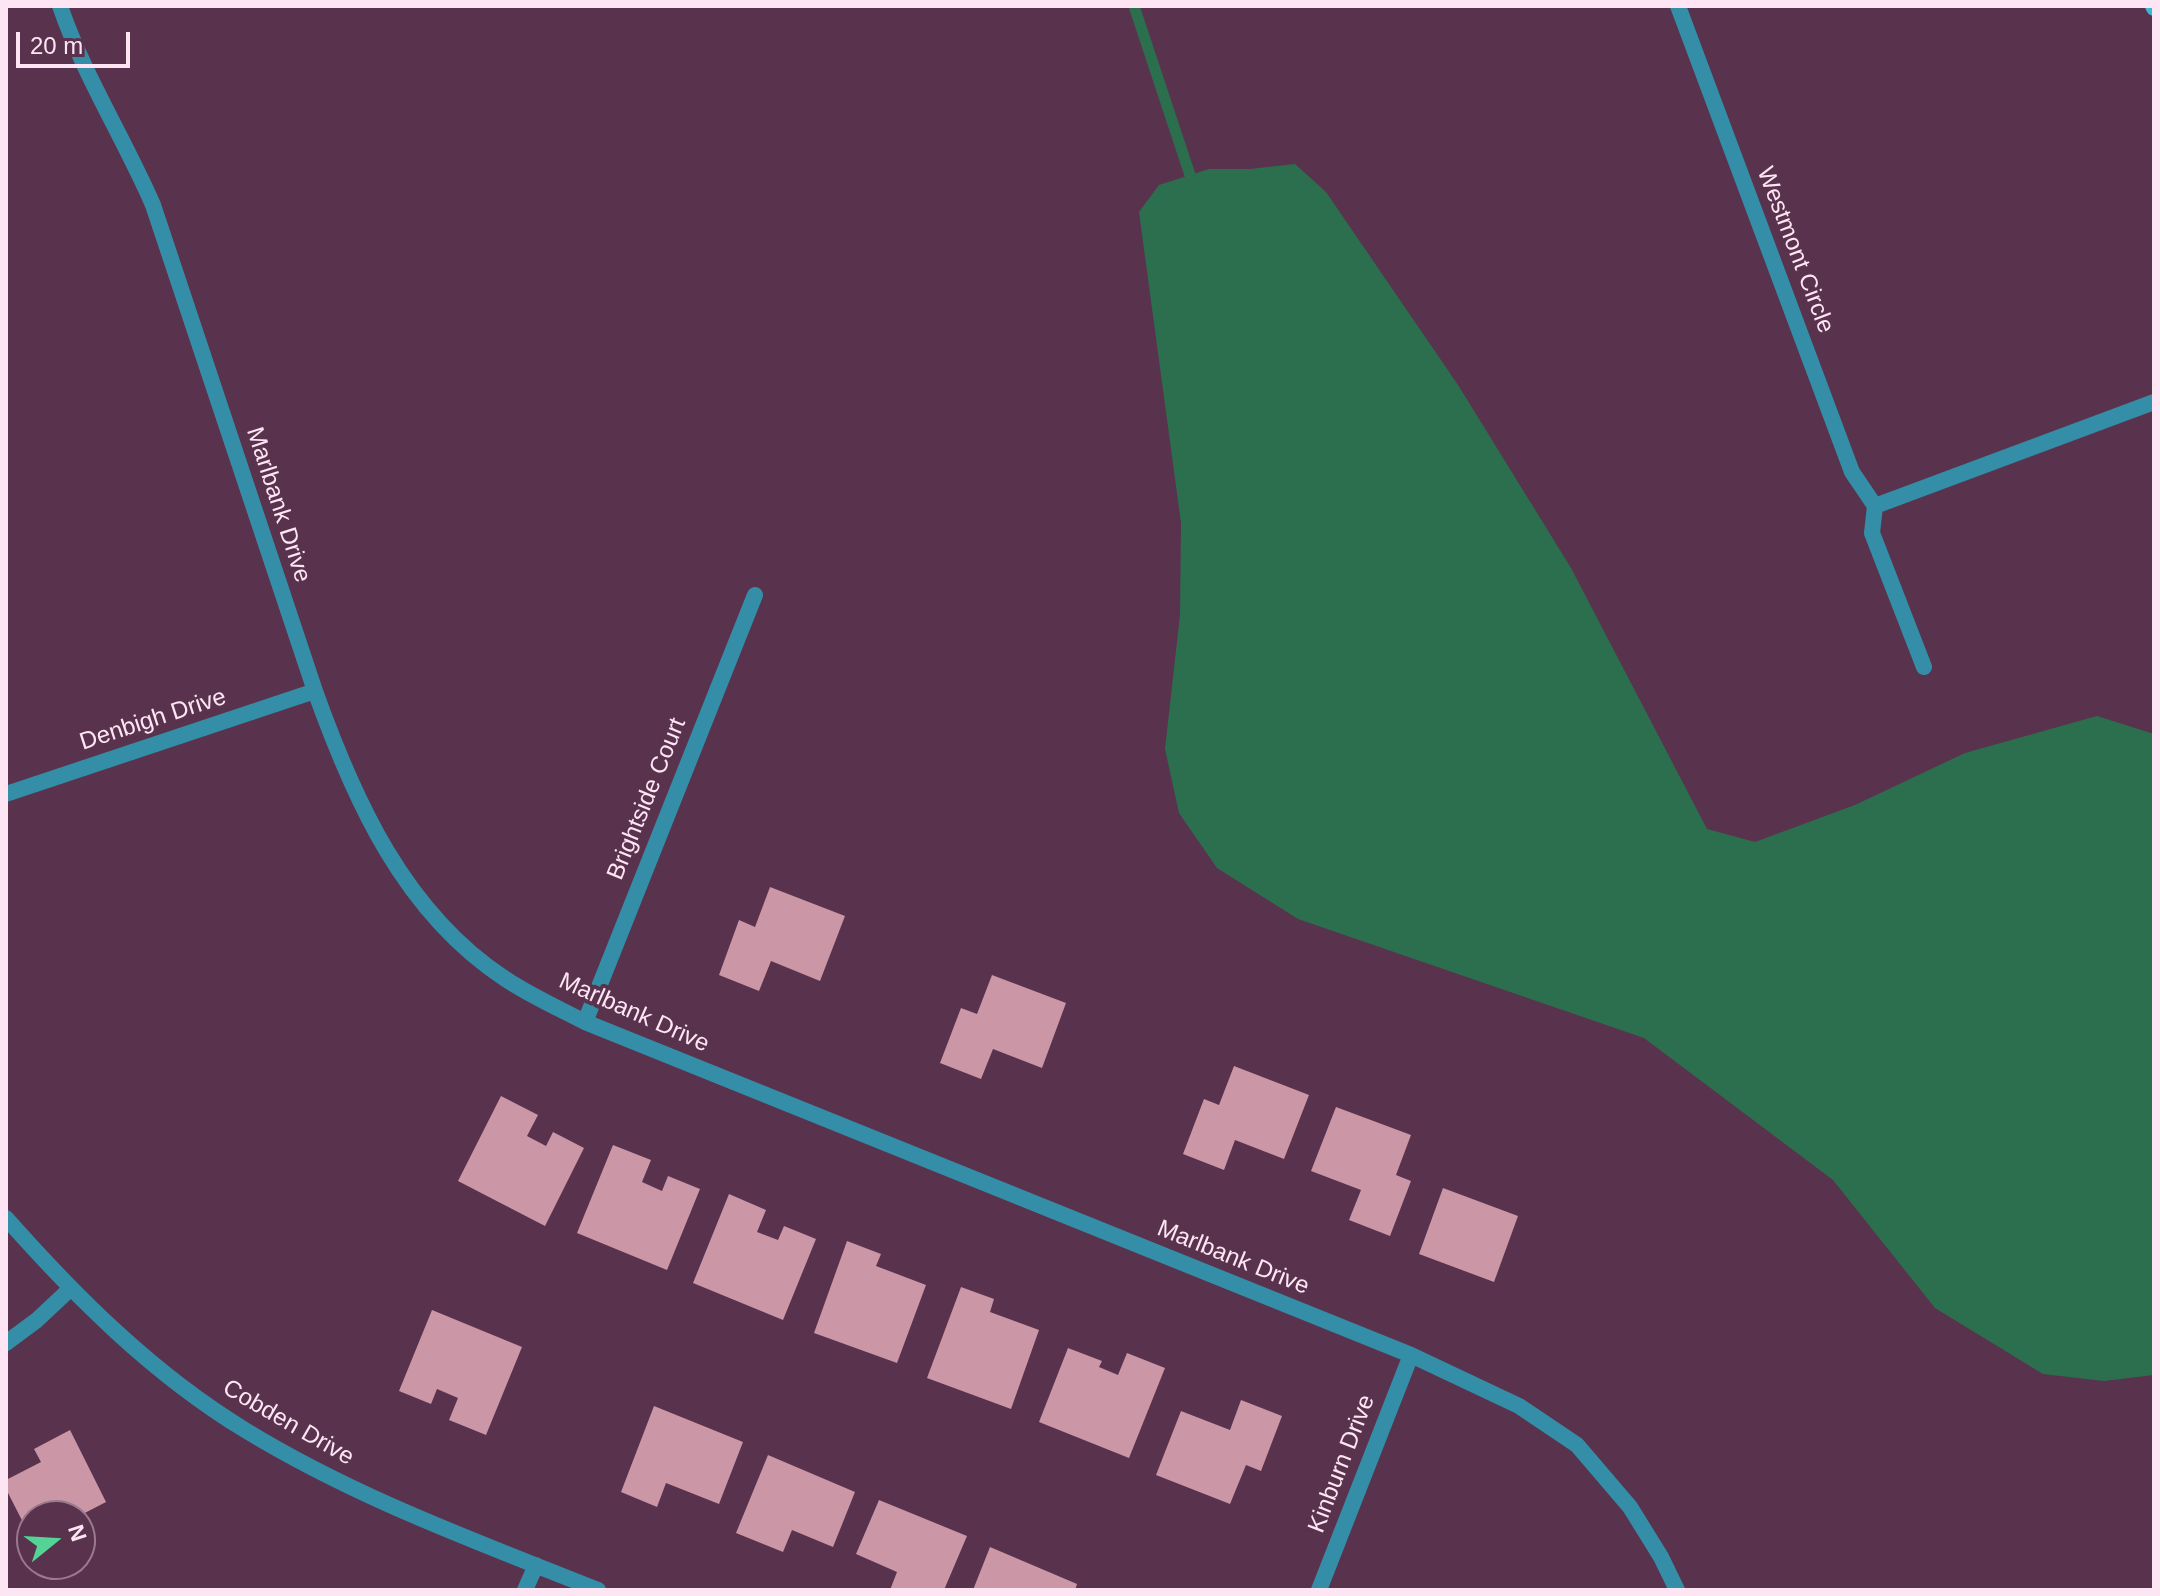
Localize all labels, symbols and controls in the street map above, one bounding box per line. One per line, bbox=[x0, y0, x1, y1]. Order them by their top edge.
scale bar bbox=[20, 16, 134, 66]
text: 20 m bbox=[30, 32, 83, 59]
street label: Westmont Circle bbox=[1750, 163, 1840, 337]
street label: Marlbank Drive bbox=[239, 424, 317, 586]
street label: Denbigh Drive bbox=[76, 683, 230, 757]
street label: Brightside Court bbox=[601, 714, 693, 884]
street label: Marlbank Drive bbox=[554, 967, 714, 1059]
street label: Marlbank Drive bbox=[1153, 1214, 1313, 1302]
street label: Cobden Drive bbox=[217, 1374, 359, 1472]
street label: Kinburn Drive bbox=[1303, 1391, 1381, 1537]
north arrow bbox=[16, 1500, 96, 1580]
text: N bbox=[63, 1522, 92, 1544]

